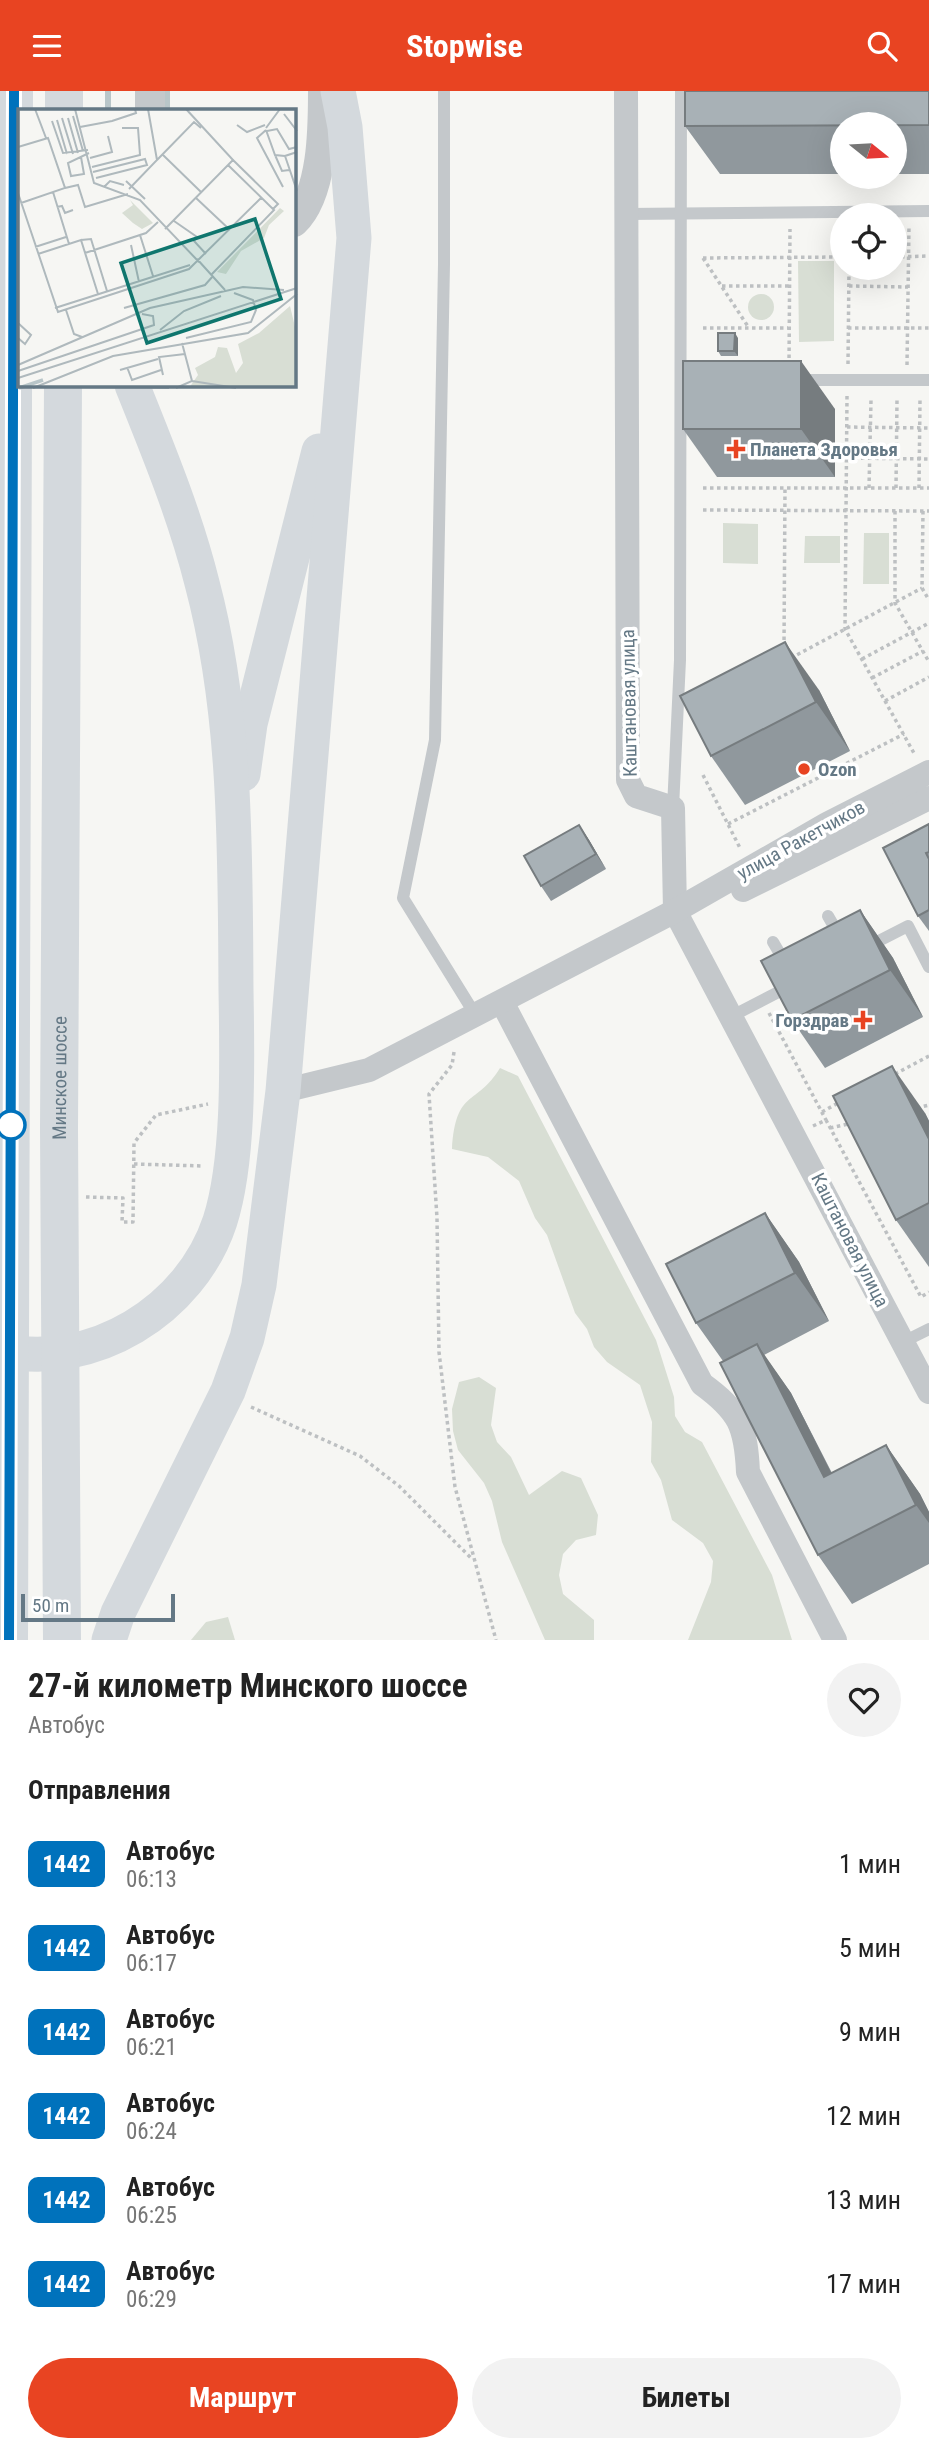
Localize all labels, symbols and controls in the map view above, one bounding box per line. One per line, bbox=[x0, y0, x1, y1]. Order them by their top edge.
icon: menu bbox=[28, 27, 66, 65]
text: Stopwise bbox=[406, 27, 523, 65]
icon: search bbox=[863, 27, 901, 65]
inset map bbox=[18, 109, 296, 387]
north arrow bbox=[830, 112, 906, 189]
map controls bbox=[830, 112, 907, 280]
button: locate bbox=[830, 203, 907, 280]
place label: Планета Здоровья bbox=[750, 438, 898, 461]
marker: Планета Здоровья bbox=[728, 441, 744, 457]
street label: Каштановая улица bbox=[616, 629, 642, 777]
place label: Ozon bbox=[818, 758, 857, 781]
marker: Ozon bbox=[796, 761, 812, 777]
street label: улица Ракетчиков bbox=[733, 795, 869, 885]
place label: Горздрав bbox=[775, 1009, 849, 1032]
marker: Горздрав bbox=[855, 1012, 871, 1028]
street label: Минское шоссе bbox=[47, 1016, 71, 1140]
unlabelled marker bbox=[0, 1110, 26, 1140]
street label: Каштановая улица bbox=[806, 1169, 894, 1311]
scale bar bbox=[21, 1591, 175, 1623]
text: 50 m bbox=[32, 1594, 69, 1617]
button: heart bbox=[827, 1663, 901, 1737]
text: 27-й километр Минского шоссе bbox=[28, 1666, 468, 1705]
text: Автобус bbox=[28, 1712, 105, 1739]
text: Отправления bbox=[28, 1775, 171, 1805]
text: Автобус bbox=[126, 1836, 215, 1866]
text: 1 мин bbox=[839, 1849, 901, 1879]
text: 1442 bbox=[42, 1850, 91, 1878]
text: 06:13 bbox=[126, 1866, 177, 1893]
text: Автобус bbox=[126, 1920, 215, 1950]
text: 5 мин bbox=[839, 1933, 901, 1963]
text: 1442 bbox=[42, 1934, 91, 1962]
text: 06:17 bbox=[126, 1950, 177, 1977]
text: Автобус bbox=[126, 2004, 215, 2034]
text: 9 мин bbox=[839, 2017, 901, 2047]
text: 1442 bbox=[42, 2018, 91, 2046]
text: 06:21 bbox=[126, 2034, 177, 2061]
text: Автобус bbox=[126, 2088, 215, 2118]
text: 12 мин bbox=[826, 2101, 901, 2131]
text: 1442 bbox=[42, 2102, 91, 2130]
text: 06:24 bbox=[126, 2118, 177, 2145]
text: Автобус bbox=[126, 2172, 215, 2202]
text: 13 мин bbox=[826, 2185, 901, 2215]
text: 1442 bbox=[42, 2186, 91, 2214]
text: 06:25 bbox=[126, 2202, 177, 2229]
text: Автобус bbox=[126, 2256, 215, 2286]
text: 17 мин bbox=[826, 2269, 901, 2299]
text: 1442 bbox=[42, 2270, 91, 2298]
text: 06:29 bbox=[126, 2286, 177, 2313]
button: Маршрут bbox=[28, 2358, 458, 2438]
button: Билеты bbox=[472, 2358, 901, 2438]

